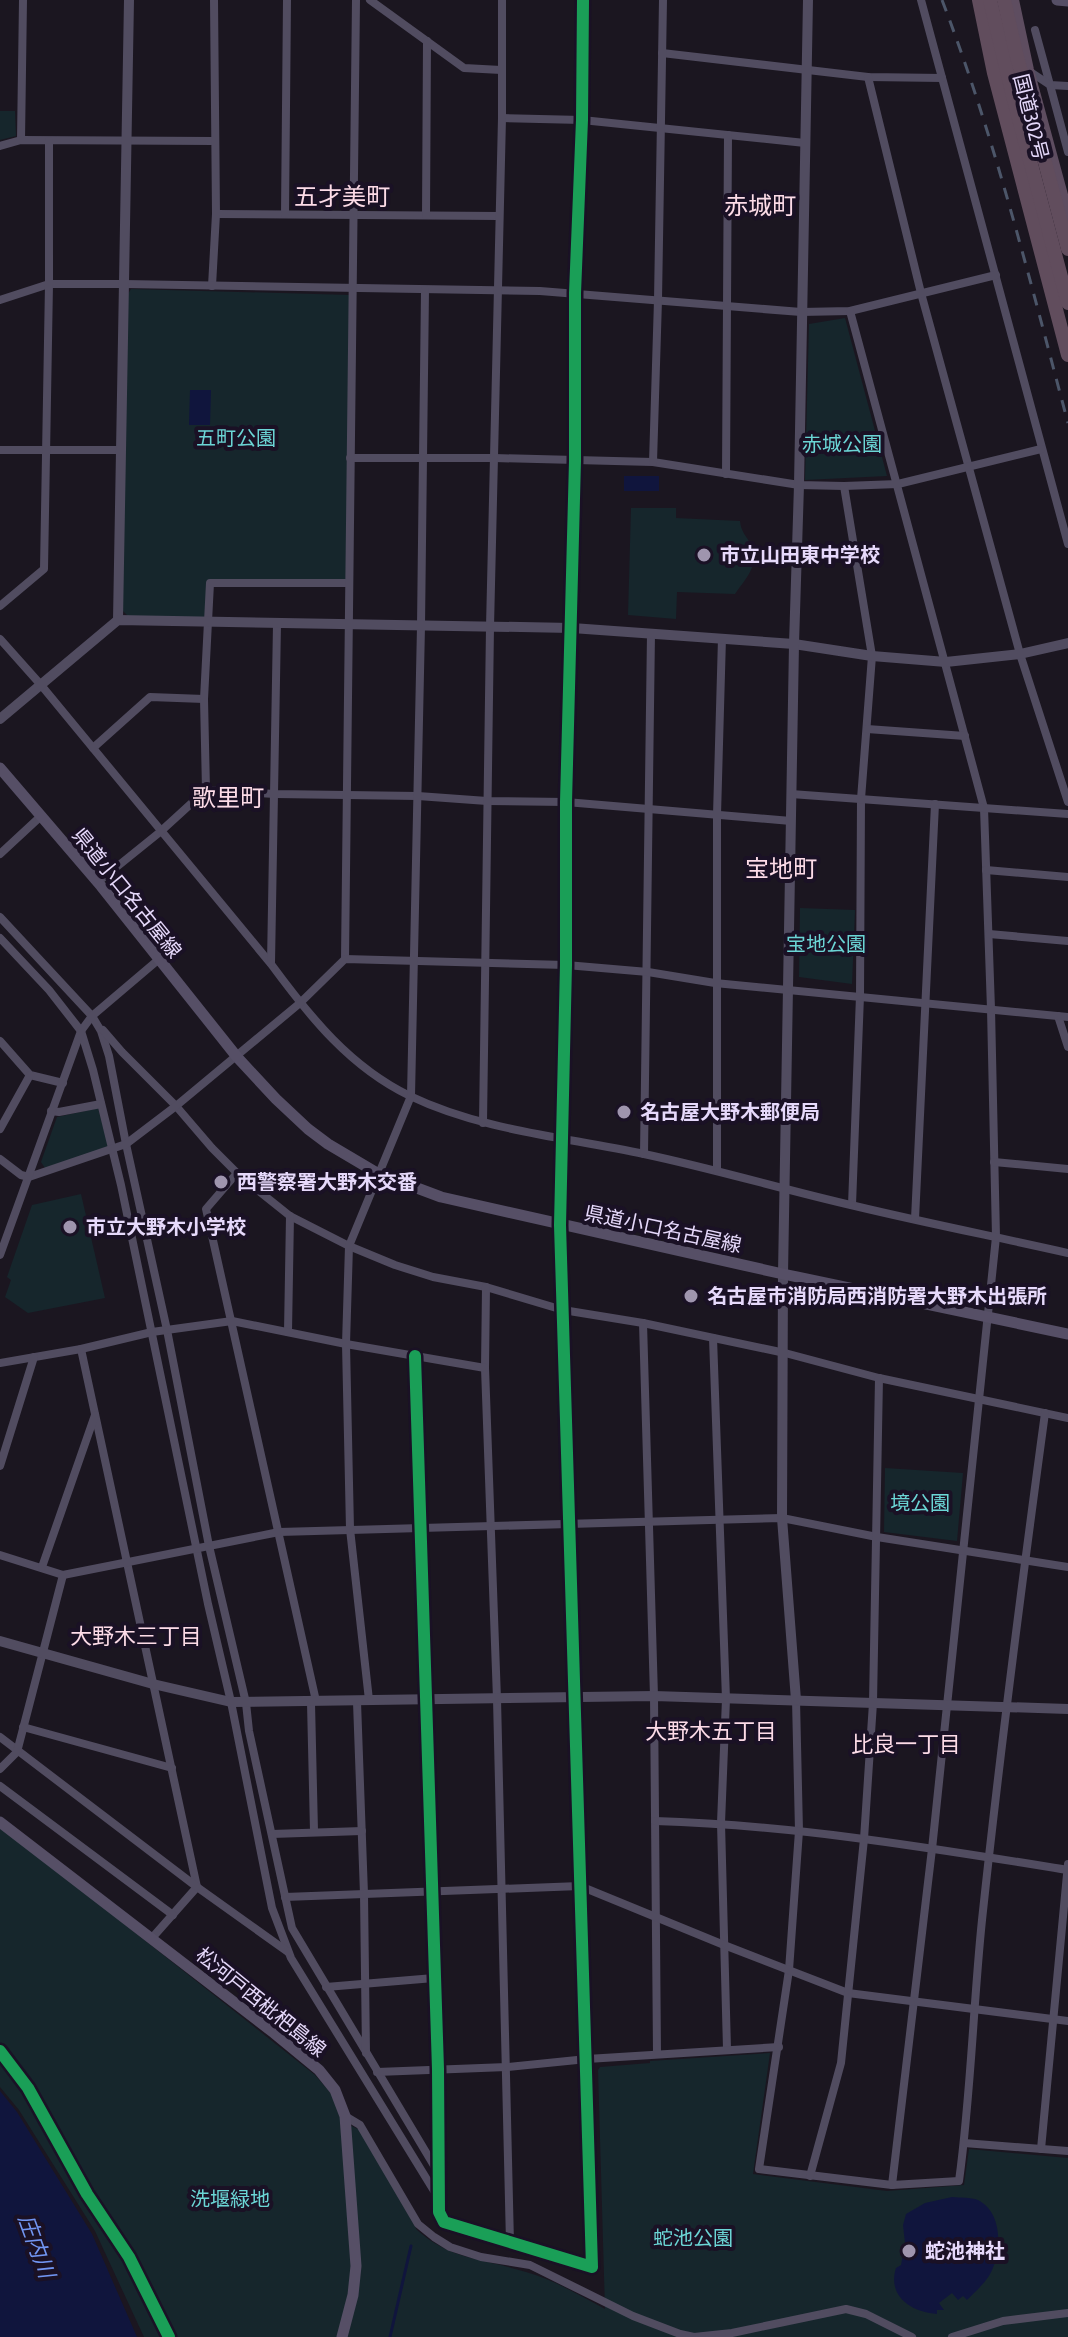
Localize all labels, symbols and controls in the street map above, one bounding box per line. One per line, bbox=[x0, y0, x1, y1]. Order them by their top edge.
street label: 国道302号 bbox=[1010, 71, 1053, 162]
district label: 五才美町 bbox=[294, 183, 390, 210]
district label: 赤城町 bbox=[724, 192, 796, 219]
park label: 五町公園 bbox=[196, 426, 276, 449]
park label: 赤城公園 bbox=[802, 432, 882, 455]
place label: 市立山田東中学校 bbox=[720, 543, 880, 566]
marker: 市立山田東中学校 bbox=[695, 546, 713, 564]
district label: 歌里町 bbox=[192, 784, 264, 811]
street label: 県道小口名古屋線 bbox=[68, 823, 187, 962]
district label: 宝地町 bbox=[745, 855, 817, 882]
park label: 宝地公園 bbox=[786, 932, 866, 955]
place label: 名古屋大野木郵便局 bbox=[640, 1100, 820, 1123]
marker: 名古屋大野木郵便局 bbox=[615, 1103, 633, 1121]
place label: 西警察署大野木交番 bbox=[237, 1170, 417, 1193]
marker: 西警察署大野木交番 bbox=[212, 1173, 230, 1191]
street label: 県道小口名古屋線 bbox=[582, 1201, 744, 1256]
place label: 市立大野木小学校 bbox=[86, 1215, 246, 1238]
marker: 市立大野木小学校 bbox=[61, 1218, 79, 1236]
place label: 名古屋市消防局西消防署大野木出張所 bbox=[707, 1284, 1047, 1307]
marker: 名古屋市消防局西消防署大野木出張所 bbox=[682, 1287, 700, 1305]
park label: 境公園 bbox=[890, 1491, 950, 1514]
district label: 大野木三丁目 bbox=[70, 1623, 202, 1649]
district label: 大野木五丁目 bbox=[645, 1718, 777, 1744]
district label: 比良一丁目 bbox=[851, 1731, 961, 1757]
street label: 松河戸西枇杷島線 bbox=[192, 1942, 331, 2061]
park label: 洗堰緑地 bbox=[190, 2187, 270, 2210]
water label: 庄内川 bbox=[13, 2211, 61, 2283]
park label: 蛇池公園 bbox=[653, 2226, 733, 2249]
place label: 蛇池神社 bbox=[925, 2239, 1005, 2262]
marker: 蛇池神社 bbox=[900, 2242, 918, 2260]

